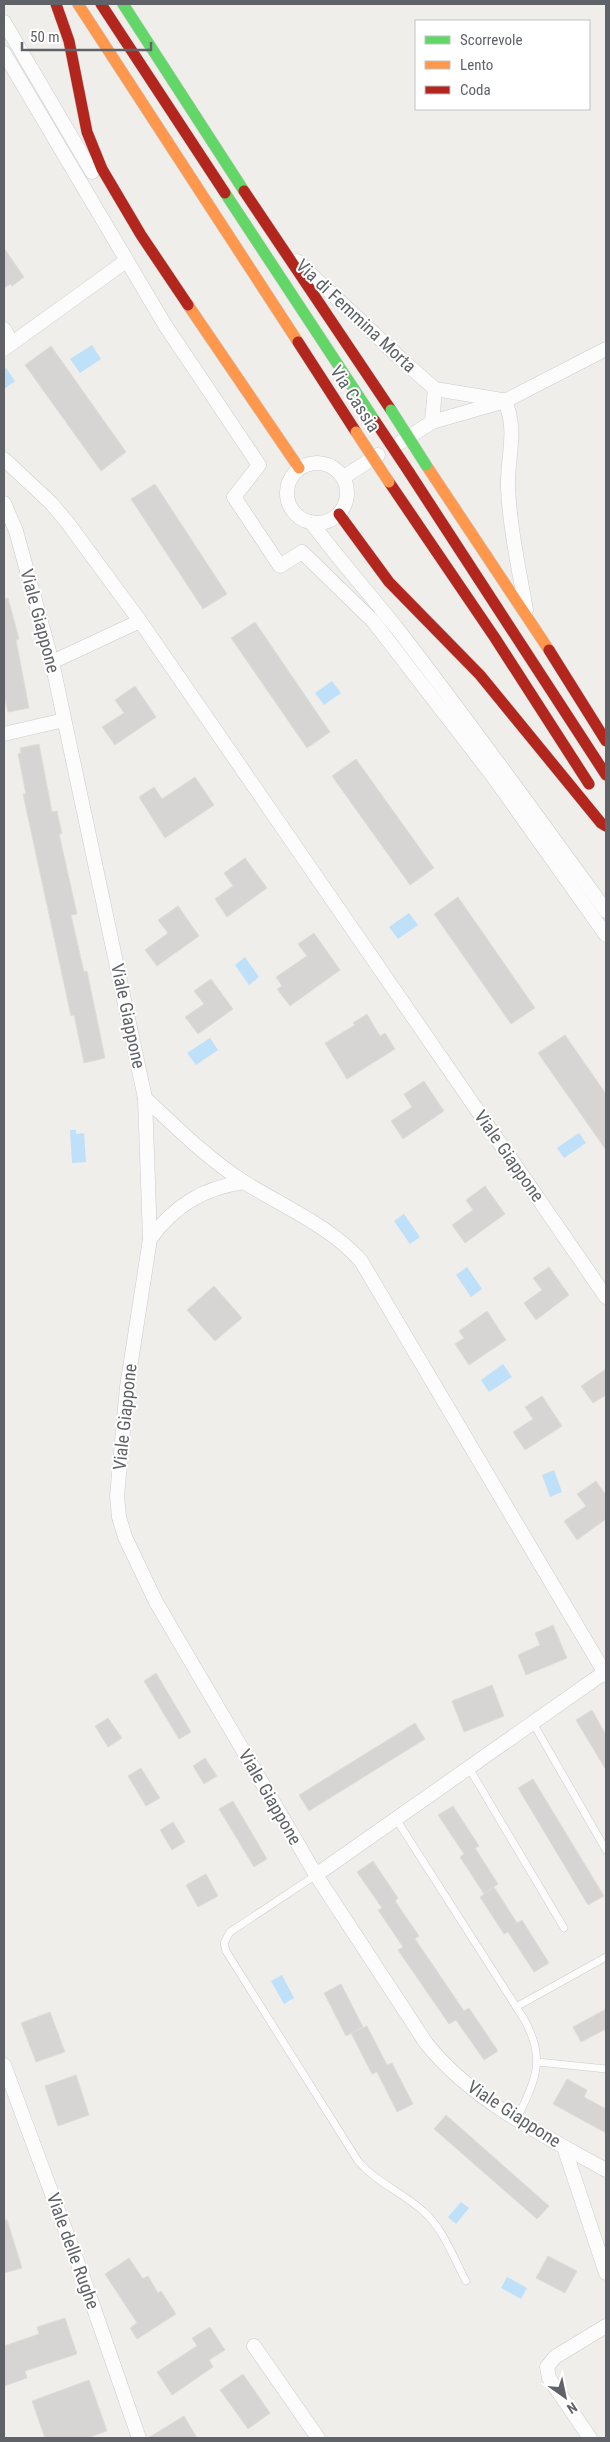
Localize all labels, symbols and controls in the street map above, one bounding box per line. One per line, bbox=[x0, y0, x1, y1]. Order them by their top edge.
scale bar bbox=[22, 20, 151, 52]
legend bbox=[415, 20, 590, 110]
text: 50 m bbox=[30, 28, 60, 46]
text: Scorrevole bbox=[460, 31, 522, 49]
text: Lento bbox=[460, 56, 493, 74]
text: Coda bbox=[460, 81, 491, 99]
street label: Via di Femmina Morta bbox=[292, 255, 421, 377]
street label: Via Cassia bbox=[326, 362, 385, 436]
street label: Viale Giappone bbox=[17, 567, 64, 675]
street label: Viale Giappone bbox=[107, 961, 150, 1070]
street label: Viale Giappone bbox=[470, 1106, 549, 1206]
street label: Viale Giappone bbox=[108, 1363, 141, 1471]
street label: Viale Giappone bbox=[235, 1745, 306, 1848]
street label: Viale Giappone bbox=[464, 2076, 565, 2151]
street label: Viale delle Rughe bbox=[43, 2190, 104, 2312]
north arrow bbox=[540, 2372, 590, 2422]
text: N bbox=[564, 2399, 580, 2417]

